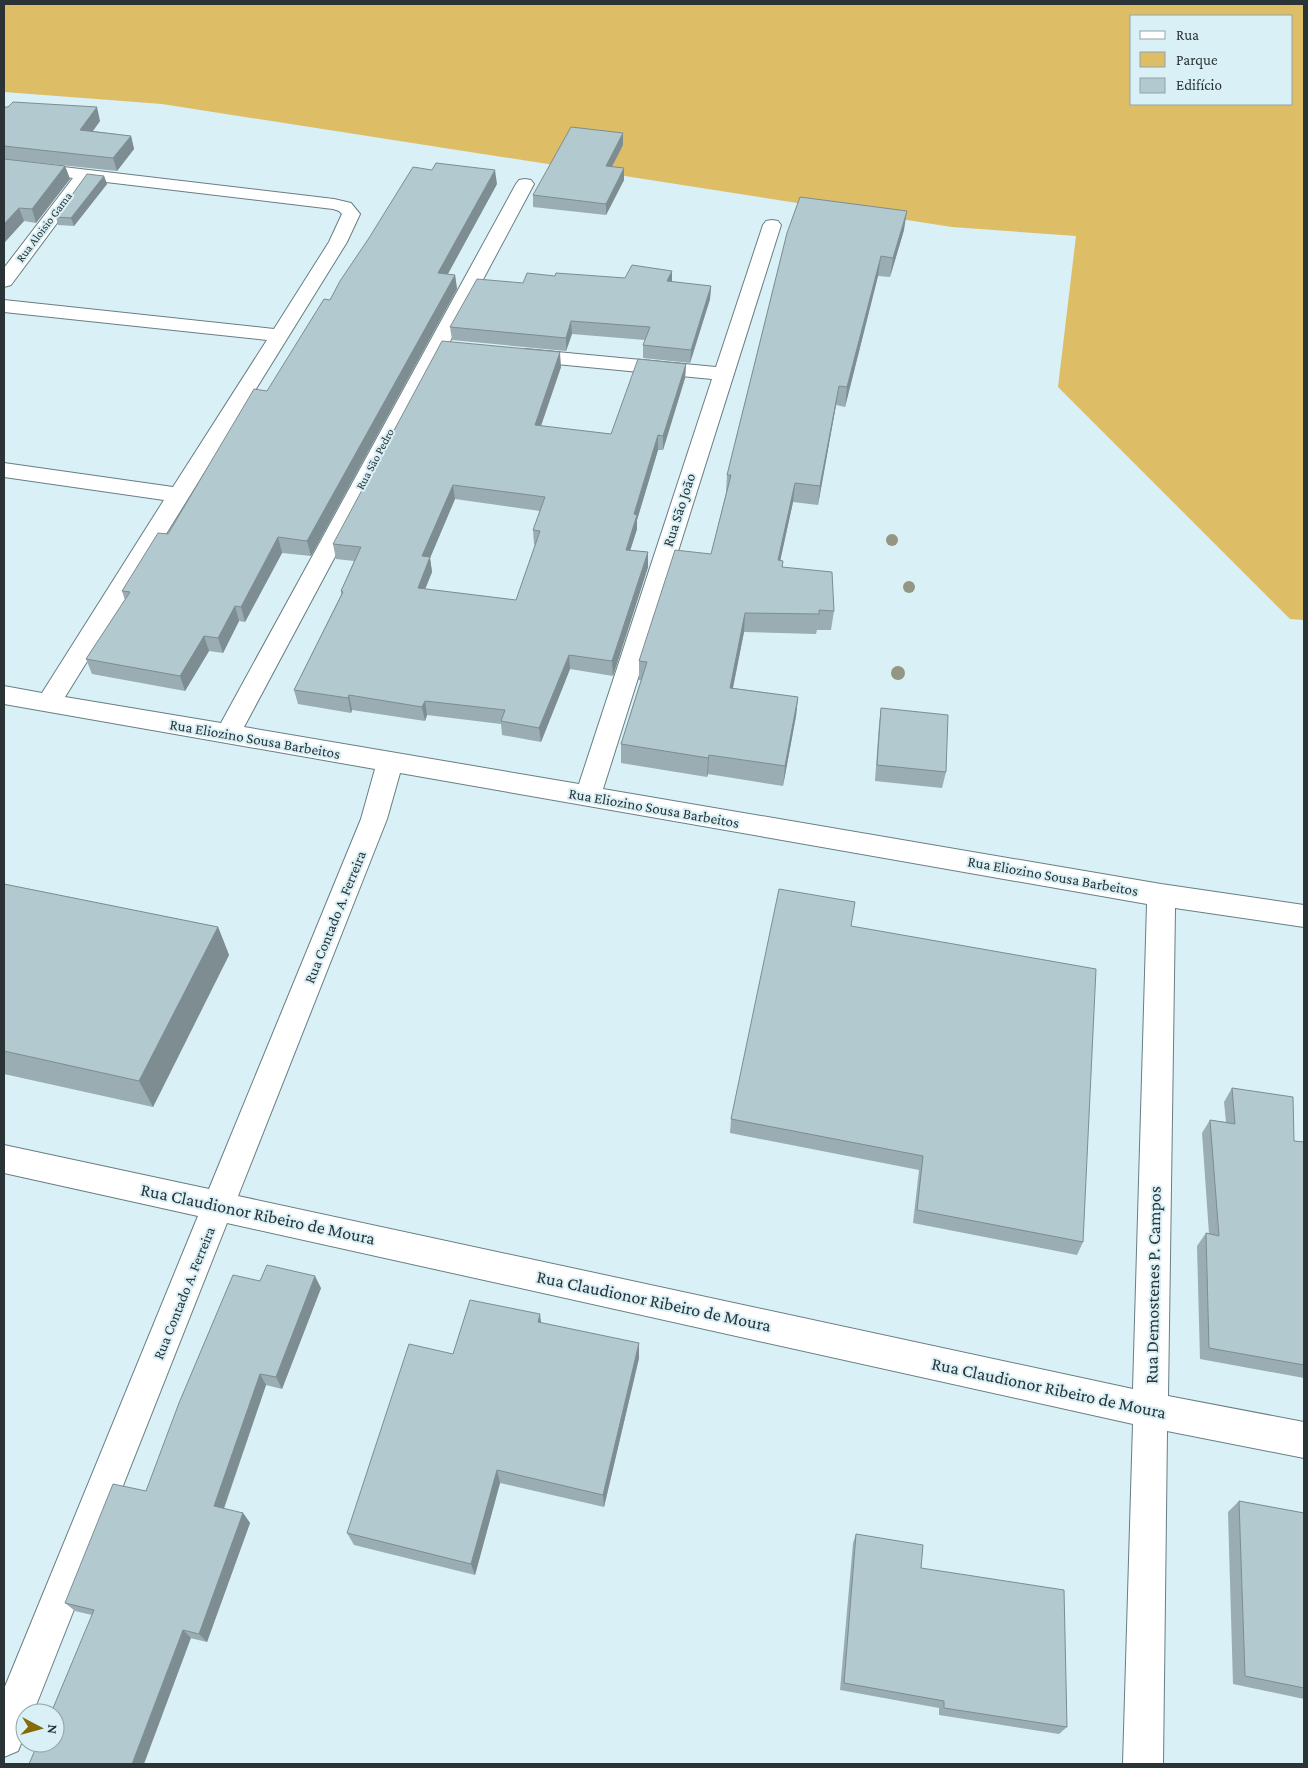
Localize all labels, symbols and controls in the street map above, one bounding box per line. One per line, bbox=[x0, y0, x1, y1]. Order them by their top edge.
legend bbox=[1130, 15, 1293, 105]
text: Rua bbox=[1176, 27, 1199, 43]
text: Parque bbox=[1176, 52, 1218, 69]
text: Edifício bbox=[1176, 77, 1222, 93]
street label: Rua Aloisio Gama bbox=[13, 189, 75, 265]
street label: Rua São Pedro bbox=[353, 426, 397, 492]
street label: Rua São João bbox=[660, 471, 699, 549]
street label: Rua Eliozino Sousa Barbeitos bbox=[169, 716, 342, 762]
street label: Rua Eliozino Sousa Barbeitos bbox=[568, 785, 741, 831]
street label: Rua Contado A. Ferreira bbox=[301, 848, 369, 986]
street label: Rua Eliozino Sousa Barbeitos bbox=[967, 853, 1140, 899]
street label: Rua Claudionor Ribeiro de Moura bbox=[139, 1179, 377, 1249]
street label: Rua Demostenes P. Campos bbox=[1141, 1186, 1165, 1384]
street label: Rua Contado A. Ferreira bbox=[150, 1224, 218, 1362]
street label: Rua Claudionor Ribeiro de Moura bbox=[535, 1266, 773, 1336]
street label: Rua Claudionor Ribeiro de Moura bbox=[930, 1353, 1168, 1423]
north arrow bbox=[15, 1703, 65, 1753]
text: N bbox=[44, 1724, 61, 1735]

